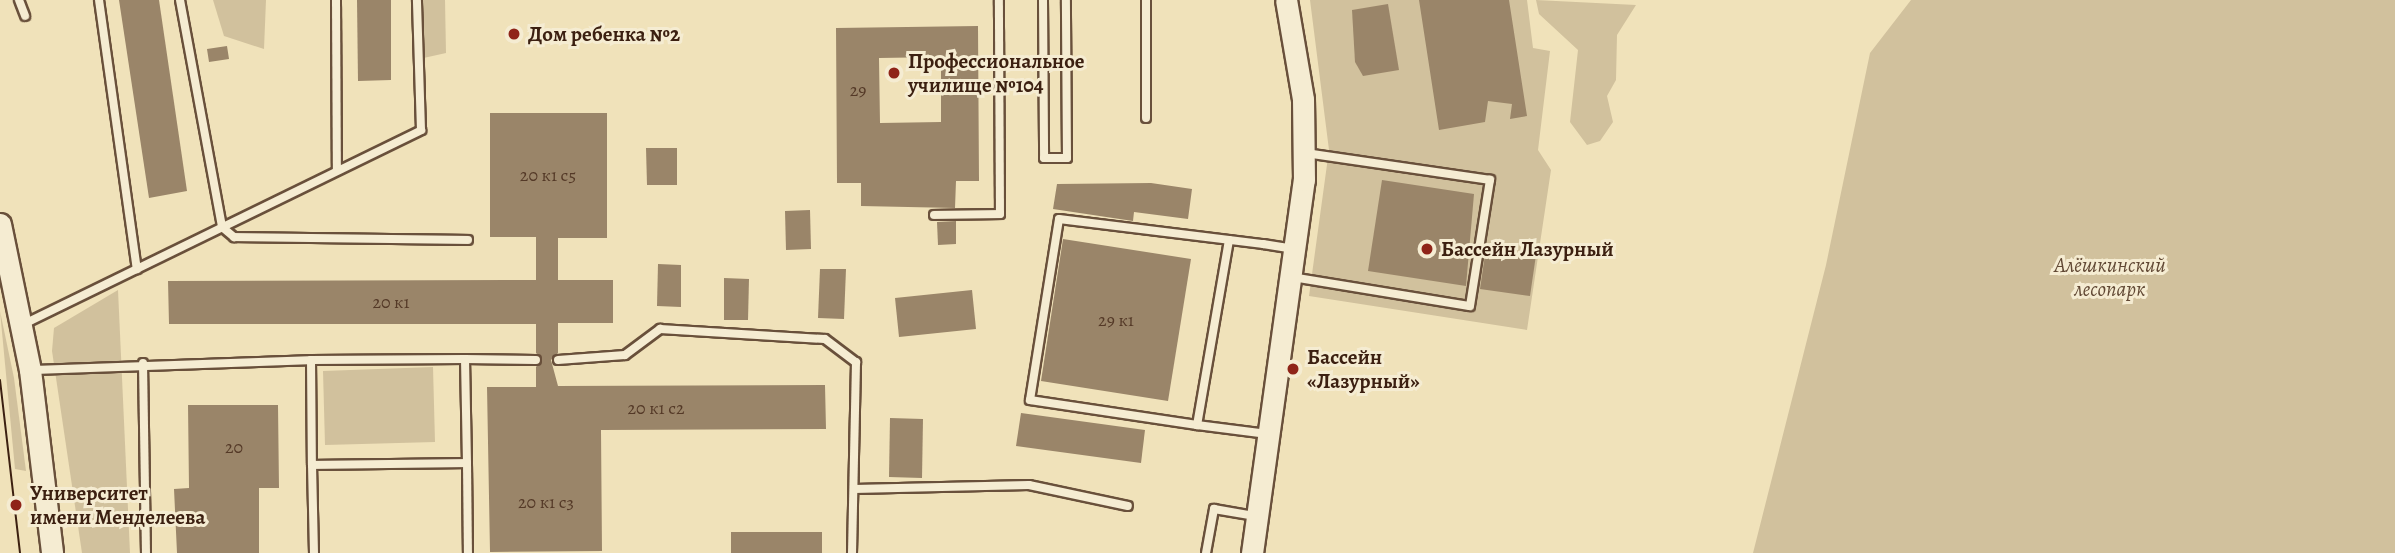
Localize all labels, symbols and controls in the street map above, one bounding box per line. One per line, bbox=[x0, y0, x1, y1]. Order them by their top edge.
place label: Дом ребенка №2 bbox=[528, 21, 680, 47]
marker: Дом ребенка №2 bbox=[506, 26, 522, 42]
place label: Профессиональное училище №104 bbox=[908, 48, 1085, 98]
marker: Профессиональное училище №104 bbox=[886, 65, 902, 81]
house number: 29 bbox=[850, 79, 866, 101]
house number: 20 к1 с5 bbox=[520, 164, 576, 186]
place label: Бассейн Лазурный bbox=[1441, 236, 1614, 262]
marker: Бассейн Лазурный bbox=[1419, 241, 1435, 257]
park label: Алёшкинский лесопарк bbox=[2054, 252, 2166, 302]
house number: 20 к1 bbox=[372, 291, 410, 313]
house number: 29 к1 bbox=[1098, 309, 1134, 331]
place label: Бассейн «Лазурный» bbox=[1307, 344, 1420, 394]
marker: Бассейн «Лазурный» bbox=[1285, 361, 1301, 377]
house number: 20 к1 с2 bbox=[627, 397, 685, 419]
house number: 20 bbox=[225, 436, 243, 458]
place label: Университет имени Менделеева bbox=[30, 480, 205, 530]
house number: 20 к1 с3 bbox=[518, 491, 574, 513]
marker: Университет имени Менделеева bbox=[8, 497, 24, 513]

